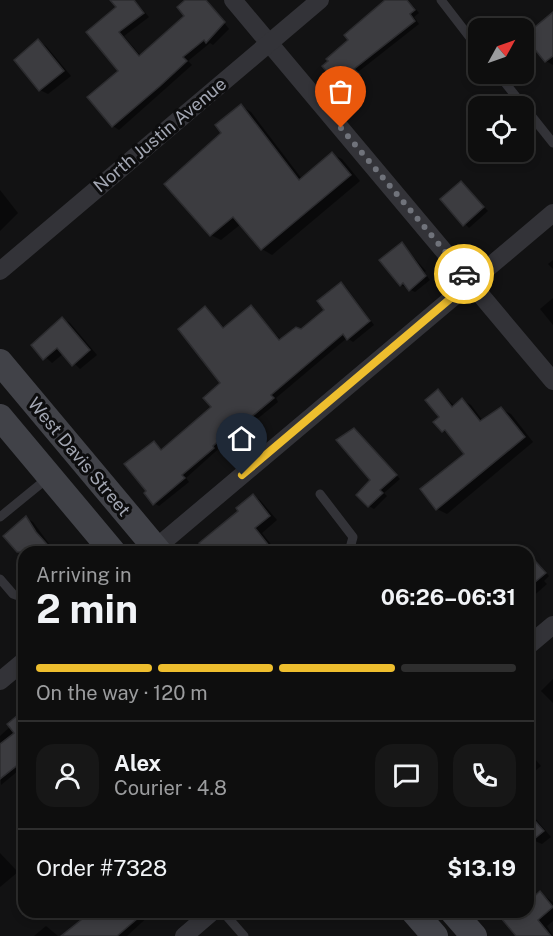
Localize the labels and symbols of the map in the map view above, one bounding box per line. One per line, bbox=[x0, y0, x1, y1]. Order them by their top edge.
north arrow bbox=[468, 18, 534, 84]
pin bbox=[315, 66, 366, 128]
street label: North Justin Avenue bbox=[89, 73, 230, 196]
courier bbox=[434, 244, 494, 304]
street label: West Davis Street bbox=[24, 393, 135, 520]
pin bbox=[216, 413, 267, 475]

